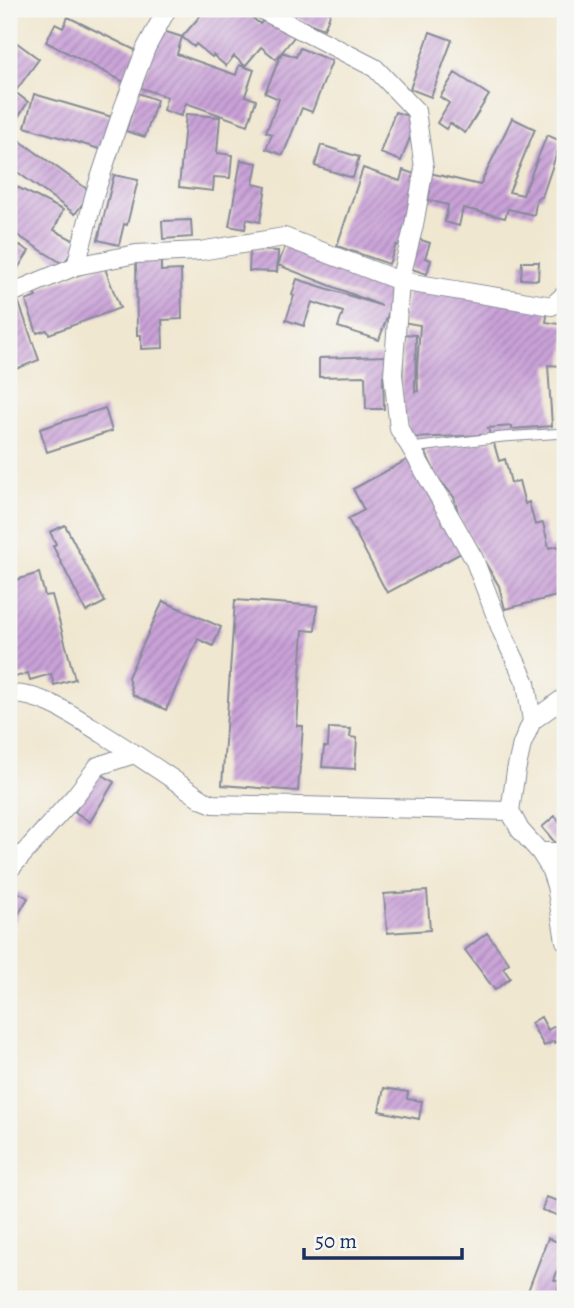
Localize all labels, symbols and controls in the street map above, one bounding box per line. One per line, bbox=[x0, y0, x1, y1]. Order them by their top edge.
scale bar bbox=[304, 1217, 462, 1261]
text: 50 m bbox=[315, 1227, 357, 1255]

